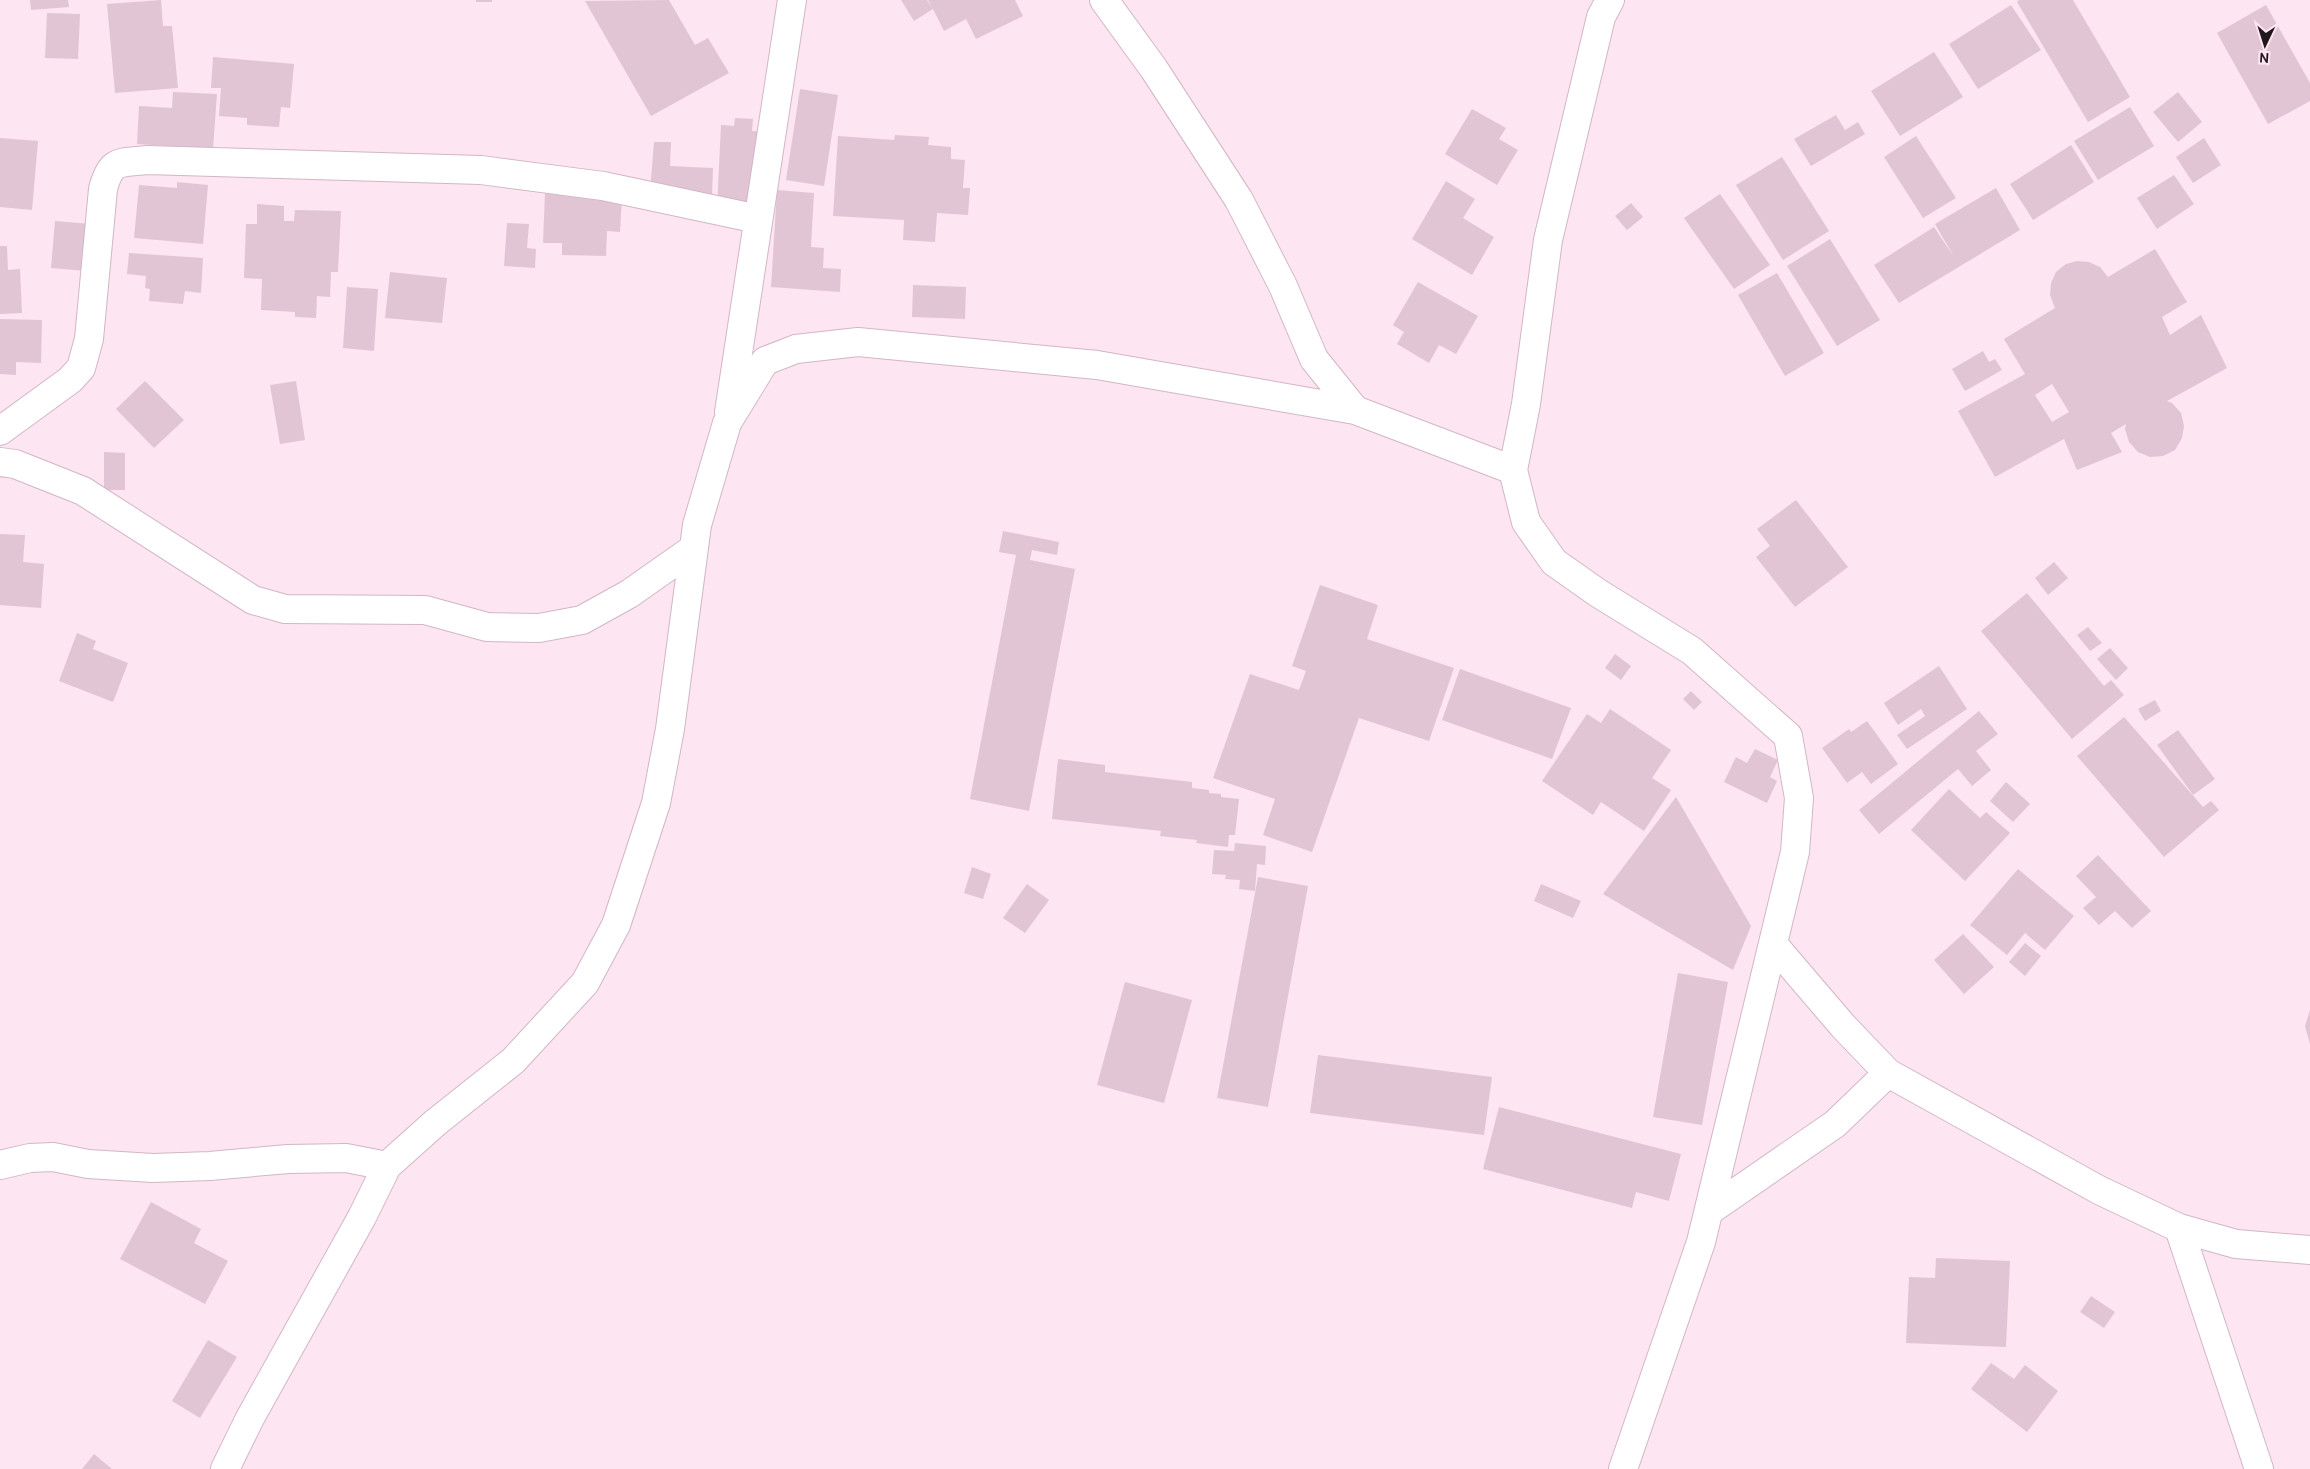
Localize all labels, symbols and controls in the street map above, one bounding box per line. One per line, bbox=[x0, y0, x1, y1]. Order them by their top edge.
north arrow bbox=[2240, 20, 2290, 70]
text: N bbox=[2259, 49, 2270, 67]

